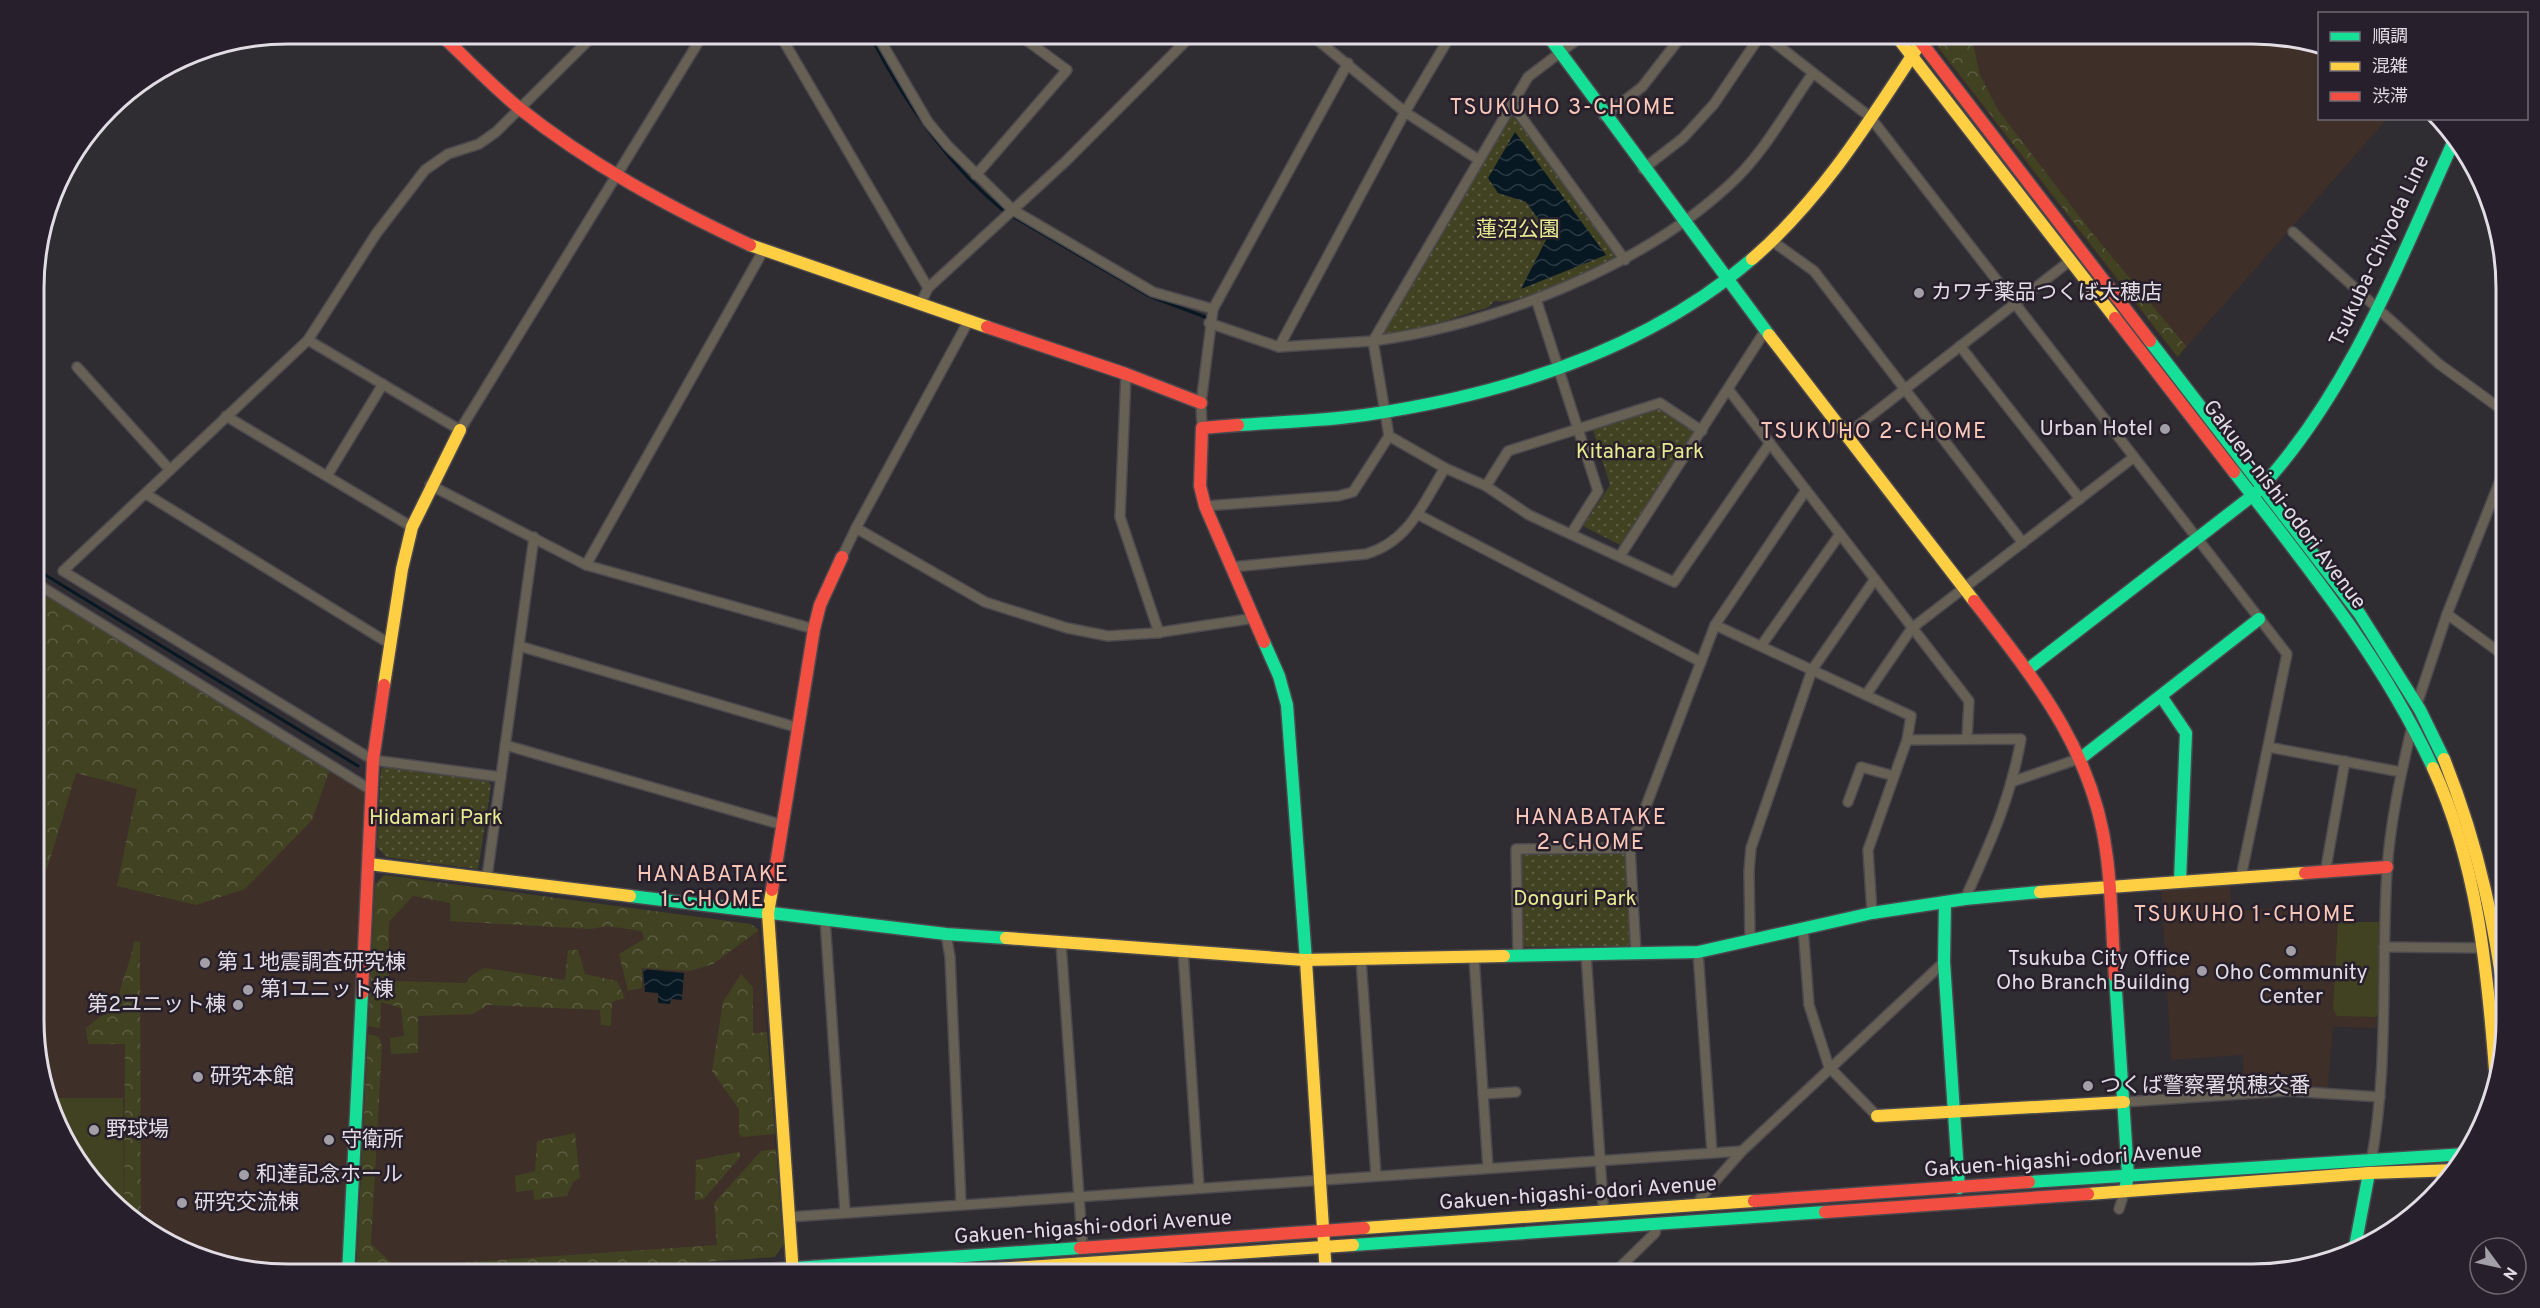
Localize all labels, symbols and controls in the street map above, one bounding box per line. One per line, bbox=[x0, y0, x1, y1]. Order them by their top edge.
legend bbox=[2318, 12, 2528, 120]
text: 順調 bbox=[2372, 26, 2408, 49]
text: 混雑 bbox=[2372, 56, 2408, 79]
text: 渋滞 bbox=[2372, 86, 2408, 109]
district label: TSUKUHO 3-CHOME bbox=[1449, 95, 1677, 122]
street label: Tsukuba-Chiyoda Line bbox=[2324, 151, 2436, 351]
park label: 蓮沼公園 bbox=[1476, 217, 1560, 244]
place label: カワチ薬品つくば大穂店 bbox=[1931, 280, 2162, 307]
marker: カワチ薬品つくば大穂店 bbox=[1912, 286, 1926, 300]
street label: Gakuen-nishi-odori Avenue bbox=[2196, 395, 2372, 615]
place label: Urban Hotel bbox=[2040, 416, 2153, 443]
district label: TSUKUHO 2-CHOME bbox=[1760, 419, 1988, 446]
marker: Urban Hotel bbox=[2158, 422, 2172, 436]
park label: Kitahara Park bbox=[1576, 439, 1704, 466]
park label: Hidamari Park bbox=[369, 805, 503, 832]
district label: HANABATAKE 2-CHOME bbox=[1515, 805, 1667, 857]
district label: HANABATAKE 1-CHOME bbox=[637, 862, 789, 914]
park label: Donguri Park bbox=[1513, 886, 1637, 913]
district label: TSUKUHO 1-CHOME bbox=[2133, 902, 2357, 929]
marker: Oho Community Center bbox=[2284, 944, 2298, 958]
place label: Tsukuba City Office Oho Branch Building bbox=[1996, 946, 2190, 997]
place label: 第１地震調査研究棟 bbox=[217, 950, 406, 977]
marker: 第１地震調査研究棟 bbox=[198, 956, 212, 970]
place label: Oho Community Center bbox=[2214, 960, 2368, 1011]
marker: Tsukuba City Office Oho Branch Building bbox=[2195, 964, 2209, 978]
place label: 第1ユニット棟 bbox=[260, 977, 394, 1004]
marker: 第1ユニット棟 bbox=[241, 983, 255, 997]
place label: 第2ユニット棟 bbox=[87, 992, 226, 1019]
marker: 第2ユニット棟 bbox=[231, 998, 245, 1012]
place label: 研究本館 bbox=[210, 1064, 294, 1091]
marker: 研究本館 bbox=[191, 1070, 205, 1084]
place label: つくば警察署筑穂交番 bbox=[2100, 1073, 2310, 1100]
marker: つくば警察署筑穂交番 bbox=[2081, 1079, 2095, 1093]
place label: 野球場 bbox=[106, 1117, 169, 1144]
marker: 野球場 bbox=[87, 1123, 101, 1137]
place label: 守衛所 bbox=[341, 1127, 404, 1154]
marker: 守衛所 bbox=[322, 1133, 336, 1147]
street label: Gakuen-higashi-odori Avenue bbox=[1923, 1138, 2203, 1184]
place label: 和達記念ホール bbox=[256, 1162, 403, 1189]
marker: 和達記念ホール bbox=[237, 1168, 251, 1182]
street label: Gakuen-higashi-odori Avenue bbox=[1438, 1171, 1718, 1217]
place label: 研究交流棟 bbox=[194, 1190, 299, 1217]
marker: 研究交流棟 bbox=[175, 1196, 189, 1210]
street label: Gakuen-higashi-odori Avenue bbox=[953, 1205, 1233, 1251]
north arrow bbox=[2468, 1236, 2528, 1296]
text: N bbox=[2497, 1263, 2520, 1283]

